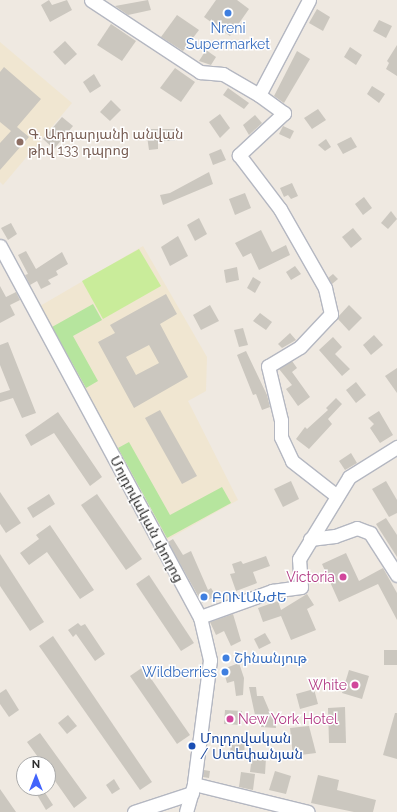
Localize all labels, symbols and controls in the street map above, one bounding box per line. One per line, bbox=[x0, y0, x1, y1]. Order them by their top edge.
marker: Nreni Supermarket bbox=[223, 8, 233, 18]
place label: Nreni Supermarket bbox=[186, 20, 270, 52]
place label: Գ. Ադդարյանի անվան թիվ 133 դպրոց bbox=[28, 126, 183, 158]
marker: Գ. Ադդարյանի անվան թիվ 133 դպրոց bbox=[15, 137, 25, 147]
street label: Մոլդովական փողոց bbox=[107, 453, 187, 585]
place label: Victoria bbox=[286, 569, 335, 585]
marker: Victoria bbox=[338, 572, 348, 582]
place label: ԲՈՒԼԱՆԺԵ bbox=[212, 589, 286, 605]
marker: ԲՈՒԼԱՆԺԵ bbox=[199, 592, 209, 602]
place label: Շինանյութ bbox=[234, 650, 307, 666]
marker: Շինանյութ bbox=[221, 653, 231, 663]
place label: Wildberries bbox=[142, 664, 217, 680]
marker: Wildberries bbox=[220, 667, 230, 677]
place label: White bbox=[308, 677, 347, 693]
marker: White bbox=[350, 680, 360, 690]
place label: New York Hotel bbox=[238, 711, 339, 727]
marker: New York Hotel bbox=[225, 714, 235, 724]
place label: Մոլդովական / Ստեփանյան bbox=[200, 730, 303, 762]
marker: Մոլդովական / Ստեփանյան bbox=[187, 741, 197, 751]
north arrow bbox=[16, 756, 56, 796]
text: N bbox=[32, 758, 40, 771]

